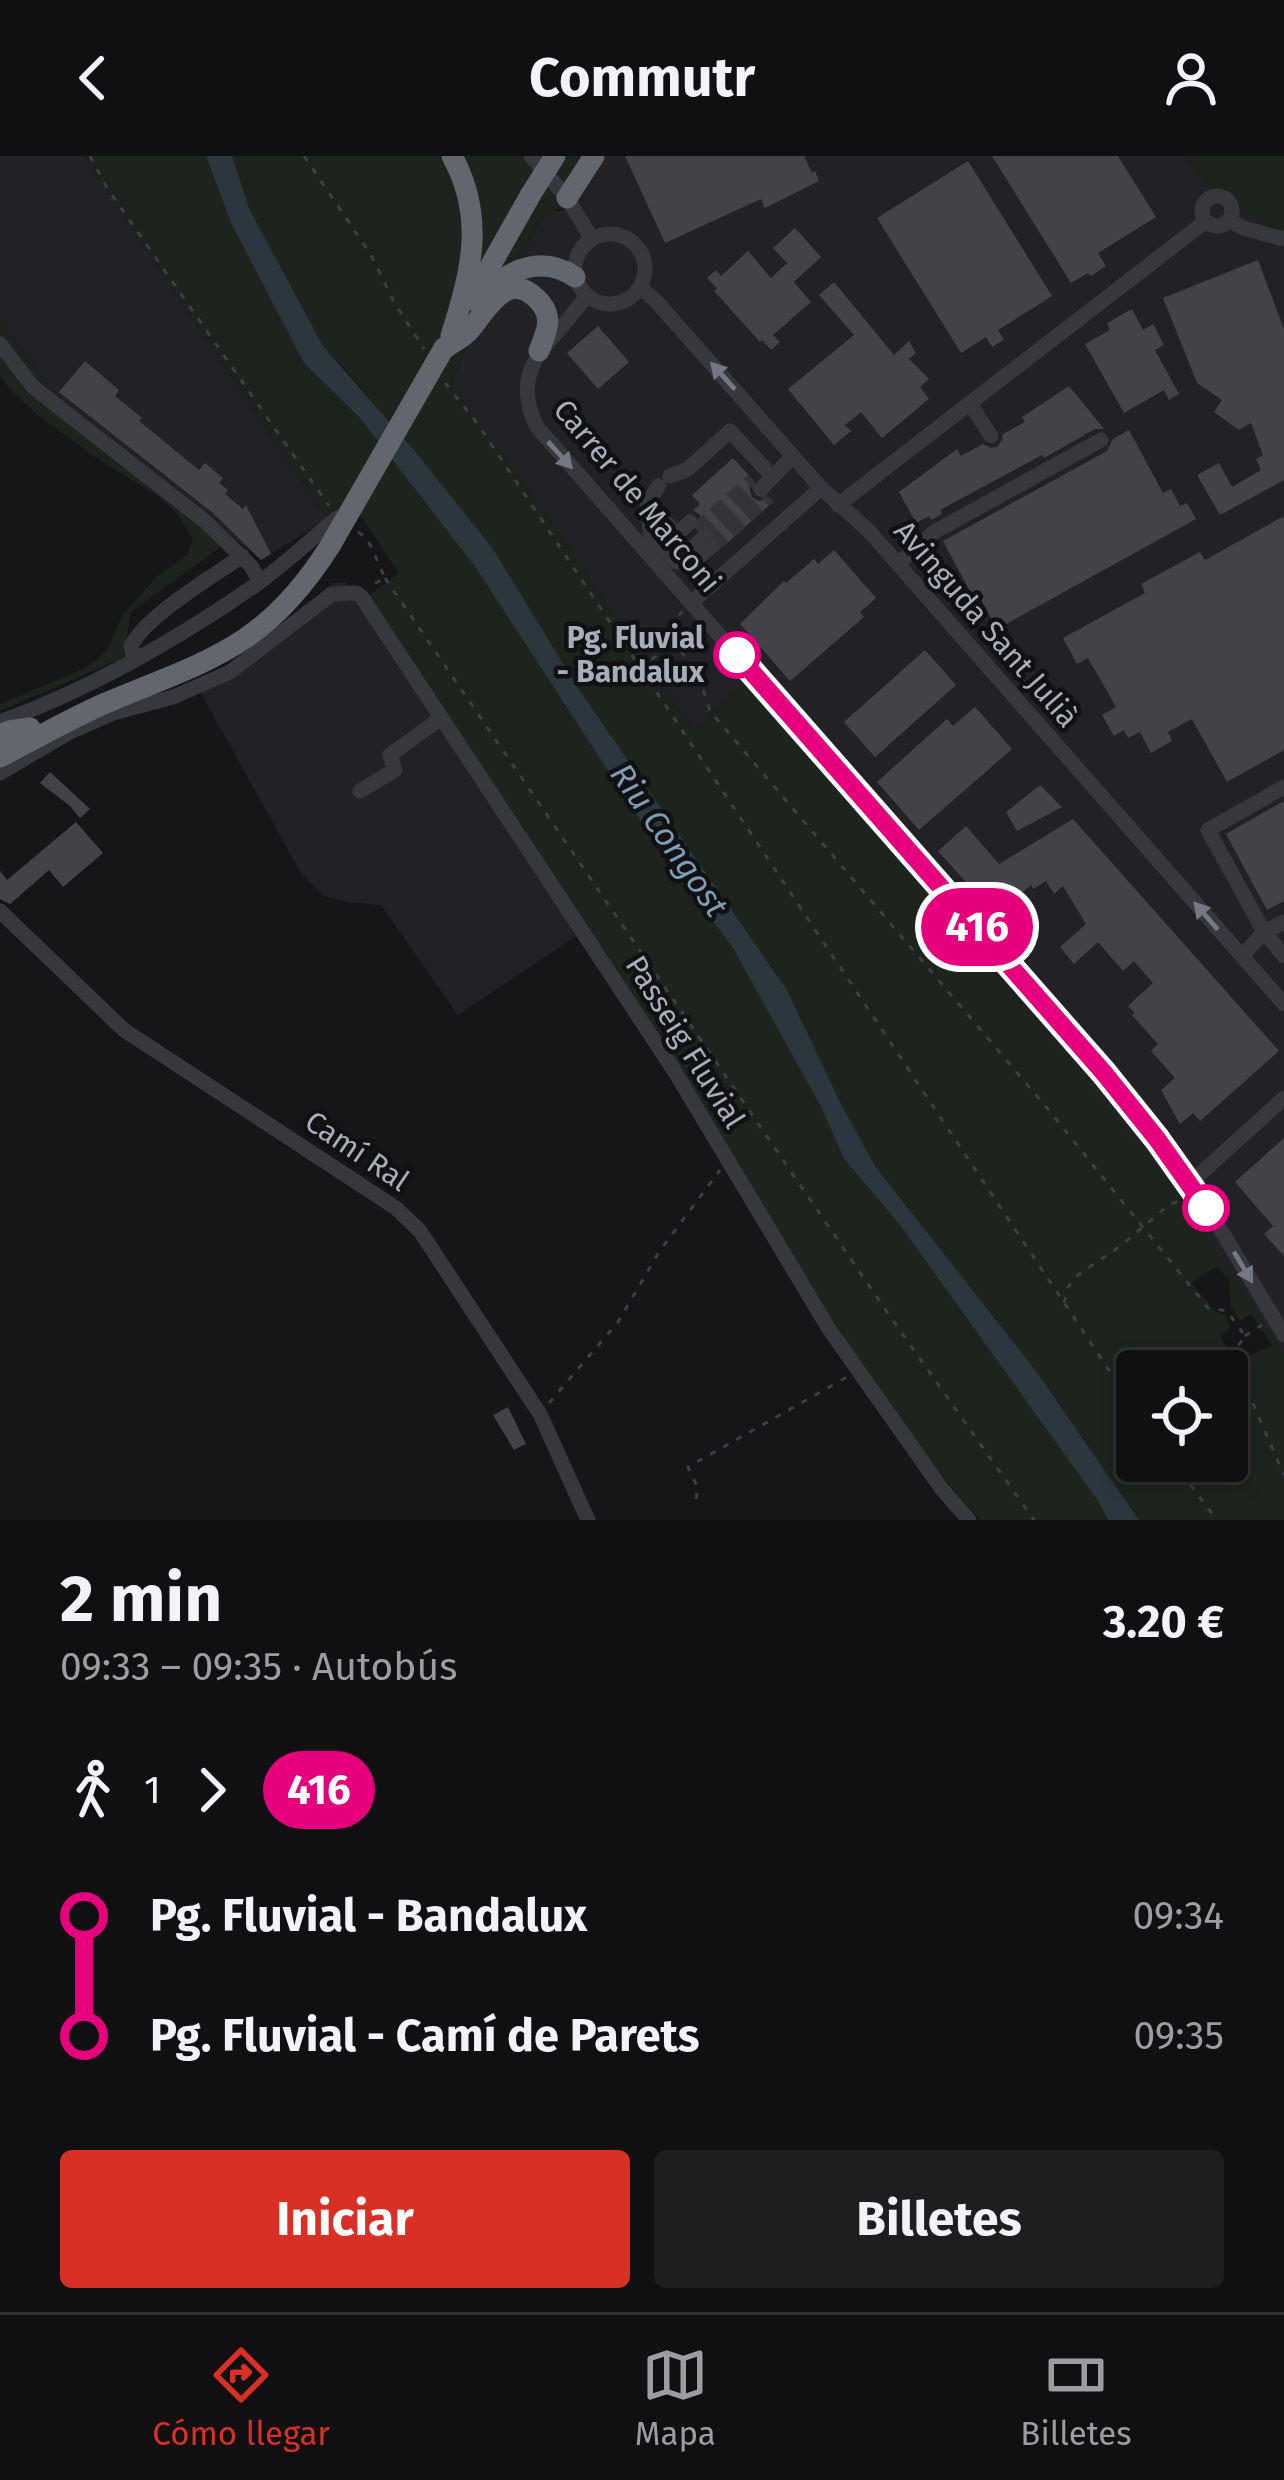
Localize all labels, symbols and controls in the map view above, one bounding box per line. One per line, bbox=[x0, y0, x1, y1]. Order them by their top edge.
icon: back bbox=[60, 45, 126, 111]
icon: person bbox=[1158, 45, 1224, 111]
text: Commutr bbox=[529, 46, 755, 110]
one-way arrow bbox=[710, 361, 737, 390]
street label: Carrer de Marconi bbox=[546, 392, 728, 600]
one-way arrow bbox=[546, 441, 573, 470]
street label: Avinguda Sant Julià bbox=[886, 513, 1086, 735]
place label: Pg. Fluvial - Bandalux bbox=[557, 620, 705, 690]
marker: Pg. Fluvial - Bandalux bbox=[715, 633, 759, 677]
water label: Riu Congost bbox=[602, 756, 736, 924]
line badge: 416 bbox=[908, 888, 1046, 966]
one-way arrow bbox=[1194, 901, 1220, 931]
text: 416 bbox=[945, 902, 1009, 952]
street label: Passeig Fluvial bbox=[618, 949, 752, 1135]
street label: Camí Ral bbox=[298, 1103, 416, 1199]
unlabelled marker bbox=[1184, 1186, 1228, 1230]
one-way arrow bbox=[1232, 1250, 1253, 1284]
map controls bbox=[1116, 1350, 1248, 1482]
button: locate bbox=[1116, 1350, 1248, 1482]
text: 2 min bbox=[60, 1559, 222, 1638]
text: 3.20 € bbox=[1103, 1595, 1224, 1649]
text: 09:33 – 09:35 · Autobús bbox=[60, 1644, 457, 1690]
icon: walk bbox=[60, 1757, 126, 1823]
icon: forward bbox=[179, 1757, 245, 1823]
text: 416 bbox=[287, 1765, 351, 1815]
text: 1 bbox=[144, 1767, 161, 1813]
text: Pg. Fluvial - Bandalux bbox=[150, 1889, 587, 1943]
text: 09:34 bbox=[1132, 1893, 1224, 1939]
text: Pg. Fluvial - Camí de Parets bbox=[150, 2009, 700, 2063]
text: 09:35 bbox=[1133, 2013, 1224, 2059]
button: Iniciar bbox=[60, 2150, 630, 2288]
button: Billetes bbox=[654, 2150, 1224, 2288]
tab: Cómo llegar bbox=[152, 2342, 330, 2454]
tab: Mapa bbox=[635, 2342, 716, 2454]
tab: Billetes bbox=[1020, 2342, 1132, 2454]

